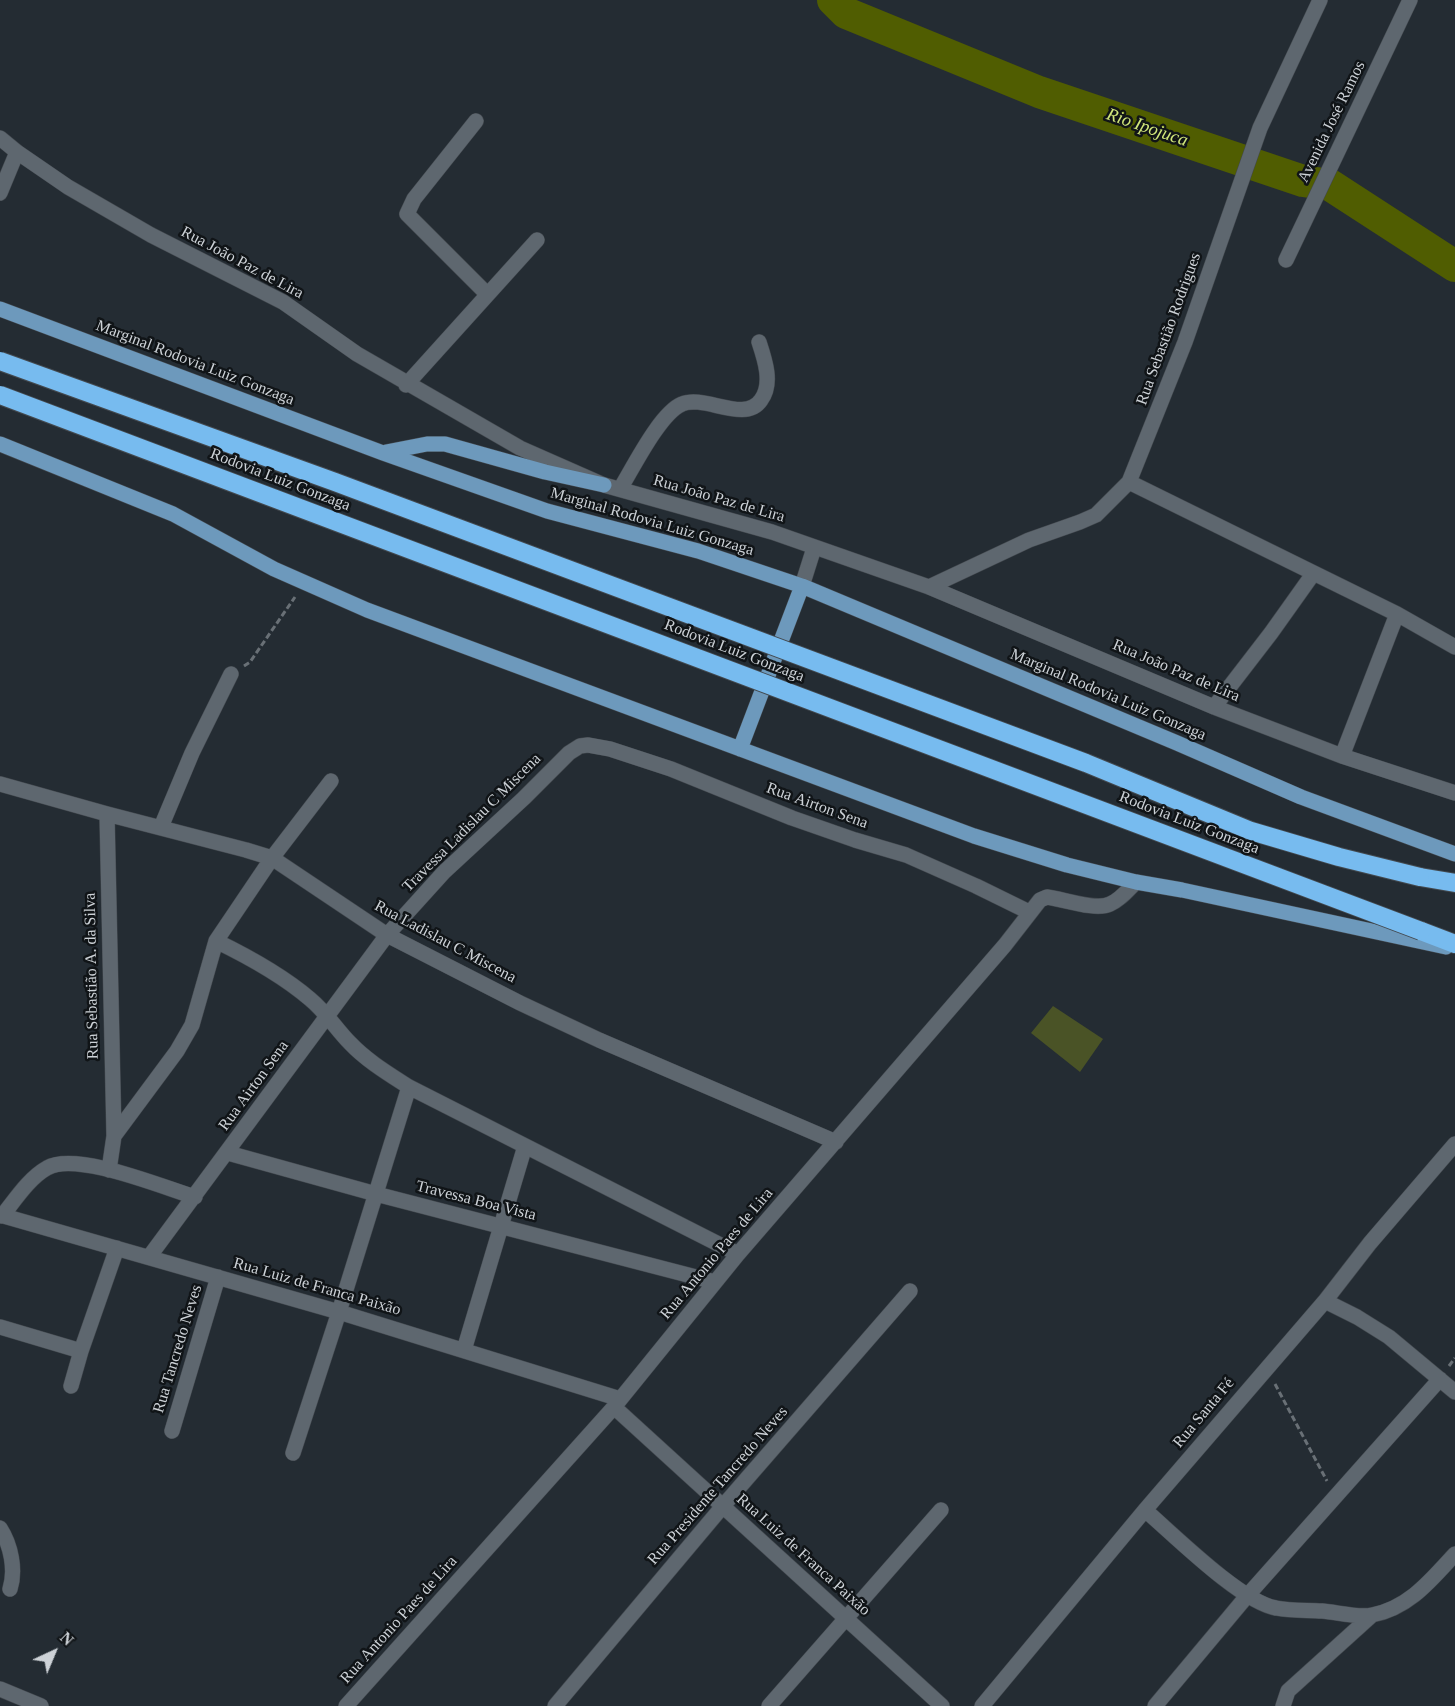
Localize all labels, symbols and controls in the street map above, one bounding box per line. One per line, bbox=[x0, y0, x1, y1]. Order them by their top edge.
street label: Avenida José Ramos bbox=[1294, 58, 1370, 186]
water label: Rio Ipojuca bbox=[1104, 104, 1190, 152]
street label: Rua João Paz de Lira bbox=[177, 223, 307, 303]
street label: Rua Sebastião Rodrigues bbox=[1132, 250, 1206, 408]
street label: Marginal Rodovia Luiz Gonzaga bbox=[93, 316, 297, 410]
street label: Rodovia Luiz Gonzaga bbox=[207, 444, 353, 516]
street label: Rua João Paz de Lira bbox=[651, 471, 787, 527]
street label: Marginal Rodovia Luiz Gonzaga bbox=[548, 484, 756, 560]
street label: Rodovia Luiz Gonzaga bbox=[661, 615, 807, 687]
street label: Rua João Paz de Lira bbox=[1110, 636, 1242, 706]
street label: Marginal Rodovia Luiz Gonzaga bbox=[1007, 645, 1209, 745]
street label: Travessa Ladislau C Miscena bbox=[399, 750, 545, 896]
street label: Rua Airton Sena bbox=[764, 779, 870, 833]
street label: Rodovia Luiz Gonzaga bbox=[1116, 787, 1262, 859]
street label: Rua Sebastião A. da Silva bbox=[81, 893, 103, 1059]
street label: Rua Ladislau C Miscena bbox=[371, 896, 519, 988]
street label: Rua Airton Sena bbox=[215, 1037, 293, 1135]
street label: Travessa Boa Vista bbox=[414, 1177, 538, 1225]
street label: Rua Antonio Paes de Lira bbox=[657, 1185, 777, 1323]
street label: Rua Luiz de Franca Paixão bbox=[231, 1254, 403, 1320]
street label: Rua Tancredo Neves bbox=[149, 1283, 207, 1415]
street label: Rua Santa Fé bbox=[1169, 1374, 1239, 1452]
street label: Rua Presidente Tancredo Neves bbox=[644, 1403, 792, 1569]
street label: Rua Luiz de Franca Paixão bbox=[732, 1490, 874, 1620]
street label: Rua Antonio Paes de Lira bbox=[337, 1552, 461, 1688]
north arrow bbox=[24, 1622, 84, 1682]
text: N bbox=[57, 1629, 77, 1649]

